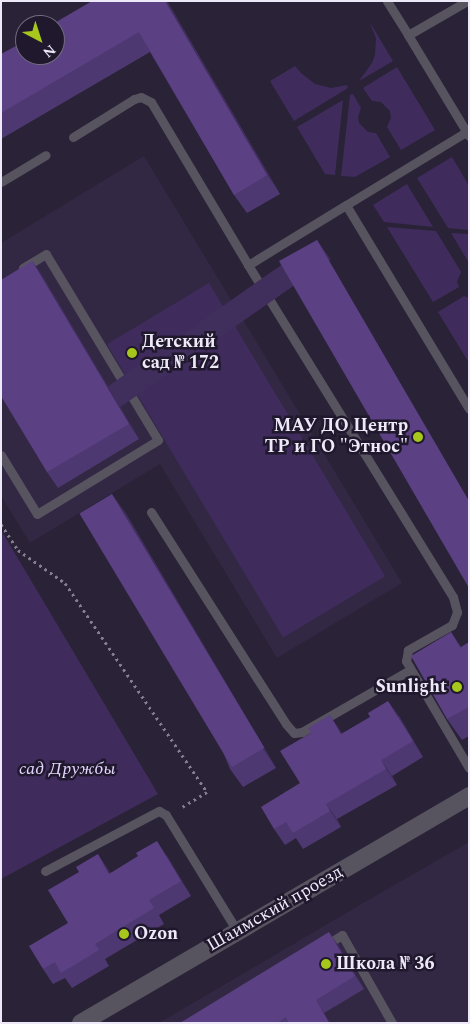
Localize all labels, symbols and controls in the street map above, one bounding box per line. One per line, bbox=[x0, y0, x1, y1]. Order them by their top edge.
north arrow bbox=[15, 15, 65, 65]
text: N bbox=[38, 39, 60, 63]
place label: Детский сад № 172 bbox=[142, 332, 219, 374]
marker: Детский сад № 172 bbox=[126, 347, 138, 359]
place label: МАУ ДО Центр ТР и ГО "Этнос" bbox=[265, 416, 408, 458]
marker: МАУ ДО Центр ТР и ГО "Этнос" bbox=[412, 431, 424, 443]
place label: Sunlight bbox=[375, 676, 447, 698]
marker: Sunlight bbox=[451, 681, 463, 693]
park label: сад Дружбы bbox=[19, 758, 115, 780]
street label: Шаимский проезд bbox=[203, 861, 347, 957]
place label: Ozon bbox=[134, 923, 178, 945]
marker: Ozon bbox=[118, 928, 130, 940]
place label: Школа № 36 bbox=[336, 953, 435, 975]
marker: Школа № 36 bbox=[320, 958, 332, 970]

